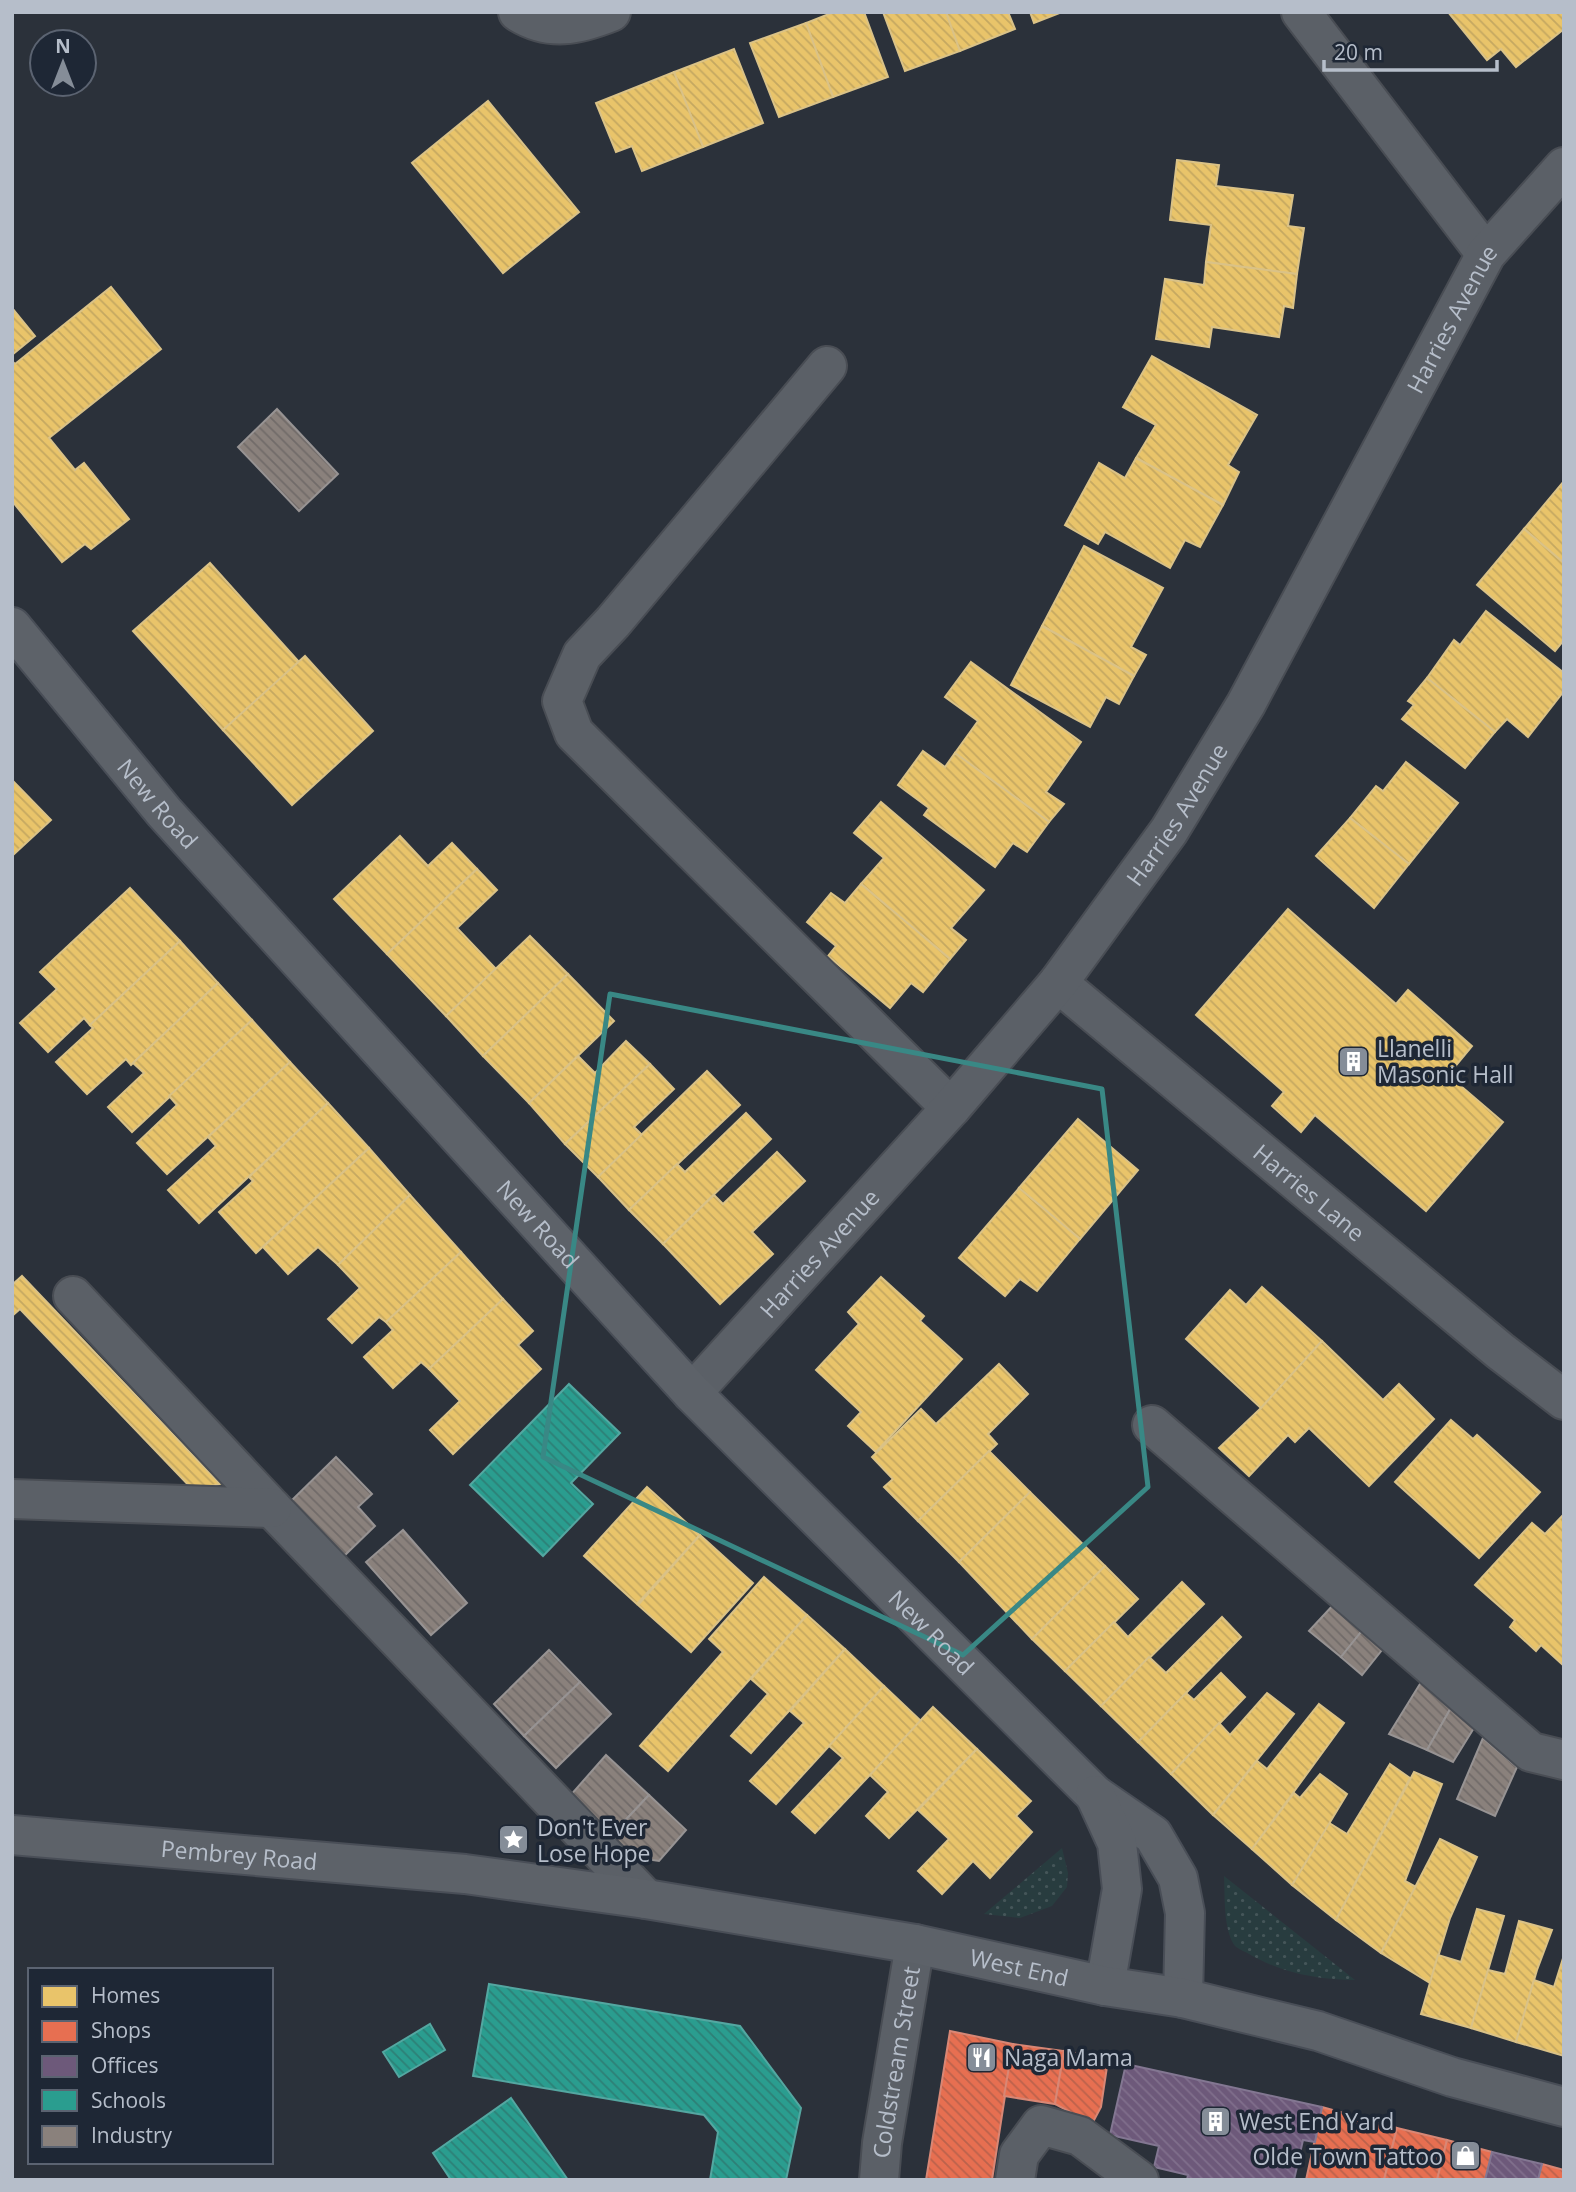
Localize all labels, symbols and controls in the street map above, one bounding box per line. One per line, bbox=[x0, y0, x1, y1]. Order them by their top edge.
north arrow bbox=[28, 28, 98, 98]
scale bar bbox=[1324, 28, 1497, 72]
text: N bbox=[55, 33, 71, 59]
text: 20 m bbox=[1334, 38, 1383, 66]
street label: Harries Avenue bbox=[1399, 237, 1504, 399]
street label: Harries Avenue bbox=[1118, 737, 1235, 892]
street label: New Road bbox=[110, 752, 205, 855]
place label: Llanelli Masonic Hall bbox=[1377, 1032, 1514, 1090]
building icon: Llanelli Masonic Hall bbox=[1337, 1044, 1371, 1078]
street label: Harries Lane bbox=[1247, 1136, 1372, 1248]
street label: New Road bbox=[490, 1173, 587, 1275]
street label: Harries Avenue bbox=[752, 1182, 886, 1325]
street label: New Road bbox=[882, 1582, 982, 1682]
place label: Don't Ever Lose Hope bbox=[537, 1811, 650, 1869]
place icon: Don't Ever Lose Hope bbox=[497, 1823, 531, 1857]
street label: Pembrey Road bbox=[160, 1832, 319, 1877]
street label: West End bbox=[967, 1941, 1072, 1994]
street label: Coldstream Street bbox=[865, 1964, 927, 2159]
legend bbox=[28, 1968, 273, 2164]
text: Homes bbox=[91, 1981, 160, 2009]
text: Shops bbox=[91, 2016, 151, 2044]
restaurant icon: Naga Mama bbox=[964, 2040, 998, 2074]
place label: Naga Mama bbox=[1004, 2041, 1133, 2073]
text: Offices bbox=[91, 2051, 159, 2079]
text: Schools bbox=[91, 2086, 166, 2114]
building icon: West End Yard bbox=[1199, 2104, 1233, 2138]
place label: West End Yard bbox=[1239, 2105, 1394, 2137]
text: Industry bbox=[91, 2121, 173, 2149]
shop icon: Olde Town Tattoo bbox=[1449, 2139, 1483, 2173]
place label: Olde Town Tattoo bbox=[1252, 2140, 1443, 2172]

